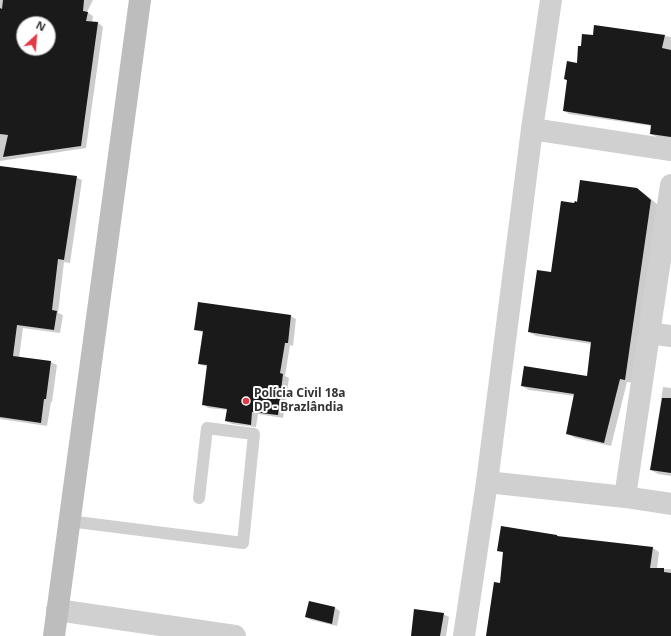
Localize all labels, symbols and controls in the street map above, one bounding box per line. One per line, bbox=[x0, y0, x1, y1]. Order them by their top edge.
north arrow bbox=[16, 16, 56, 56]
text: N bbox=[34, 17, 48, 34]
place label: Polícia Civil 18a DP - Brazlândia bbox=[254, 387, 346, 415]
marker: Polícia Civil 18a DP - Brazlândia bbox=[241, 396, 251, 406]

